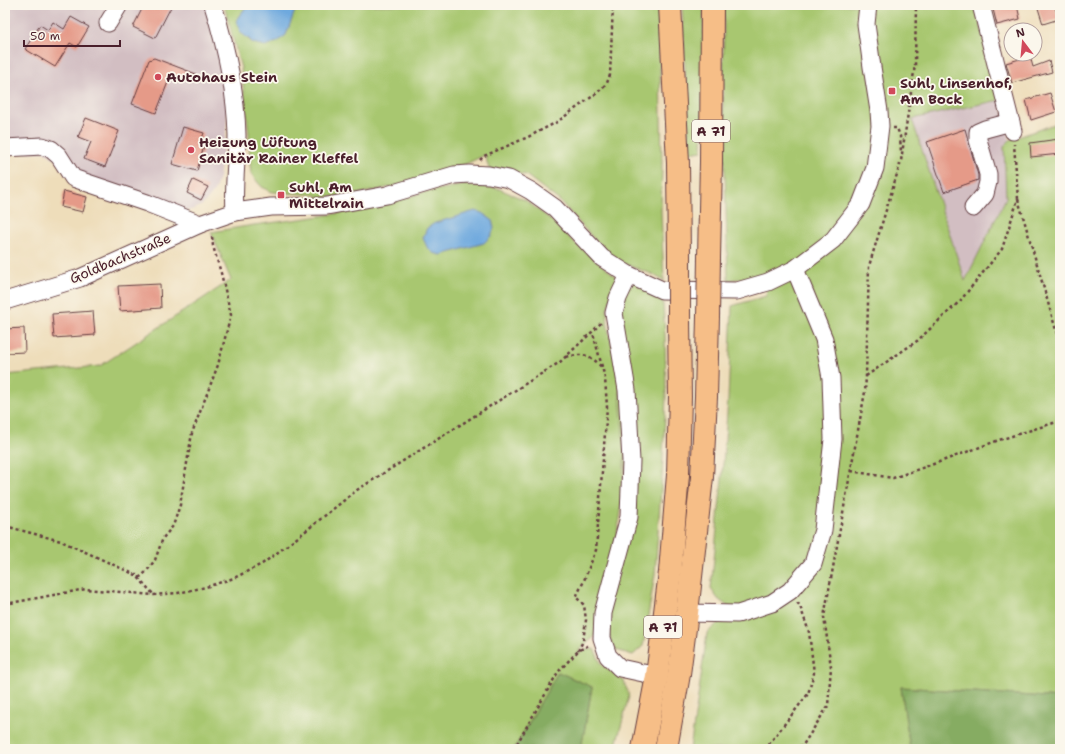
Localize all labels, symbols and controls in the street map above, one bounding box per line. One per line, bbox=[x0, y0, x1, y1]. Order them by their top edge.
scale bar bbox=[24, 22, 120, 48]
north arrow bbox=[1003, 22, 1043, 62]
text: N bbox=[1014, 24, 1027, 41]
text: 50 m bbox=[30, 28, 60, 44]
place label: Autohaus Stein bbox=[166, 68, 277, 86]
marker: Autohaus Stein bbox=[153, 72, 163, 82]
place label: Suhl, Linsenhof, Am Bock bbox=[900, 74, 1012, 108]
marker: Suhl, Linsenhof, Am Bock bbox=[887, 86, 897, 96]
road number: A 71 bbox=[692, 120, 730, 142]
place label: Heizung Lüftung Sanitär Rainer Kleffel bbox=[199, 133, 359, 167]
marker: Heizung Lüftung Sanitär Rainer Kleffel bbox=[186, 145, 196, 155]
place label: Suhl, Am Mittelrain bbox=[289, 178, 364, 212]
marker: Suhl, Am Mittelrain bbox=[276, 190, 286, 200]
street label: Goldbachstraße bbox=[67, 229, 173, 287]
road number: A 71 bbox=[644, 616, 682, 638]

